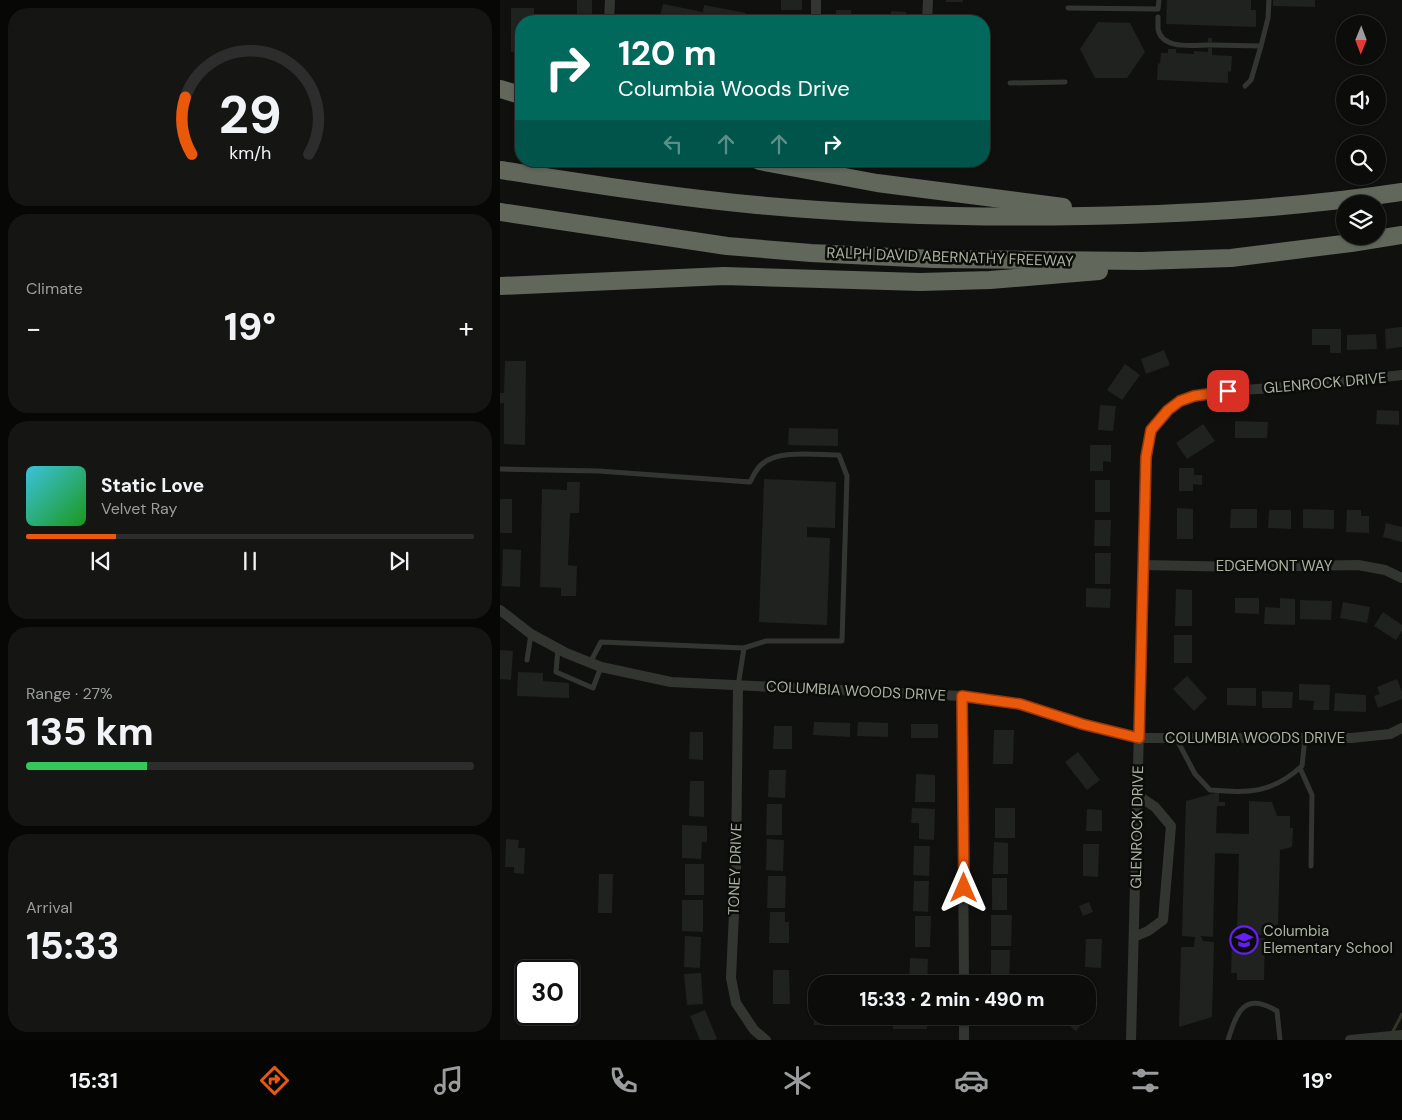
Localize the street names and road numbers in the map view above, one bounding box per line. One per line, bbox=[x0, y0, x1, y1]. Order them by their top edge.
street label: RALPH DAVID ABERNATHY FREEWAY bbox=[826, 243, 1074, 271]
street label: GLENROCK DRIVE bbox=[1263, 368, 1387, 398]
street label: EDGEMONT WAY bbox=[1216, 556, 1333, 576]
street label: COLUMBIA WOODS DRIVE bbox=[765, 676, 947, 706]
street label: COLUMBIA WOODS DRIVE bbox=[1165, 728, 1345, 748]
street label: GLENROCK DRIVE bbox=[1126, 765, 1148, 889]
street label: TONEY DRIVE bbox=[723, 823, 747, 915]

